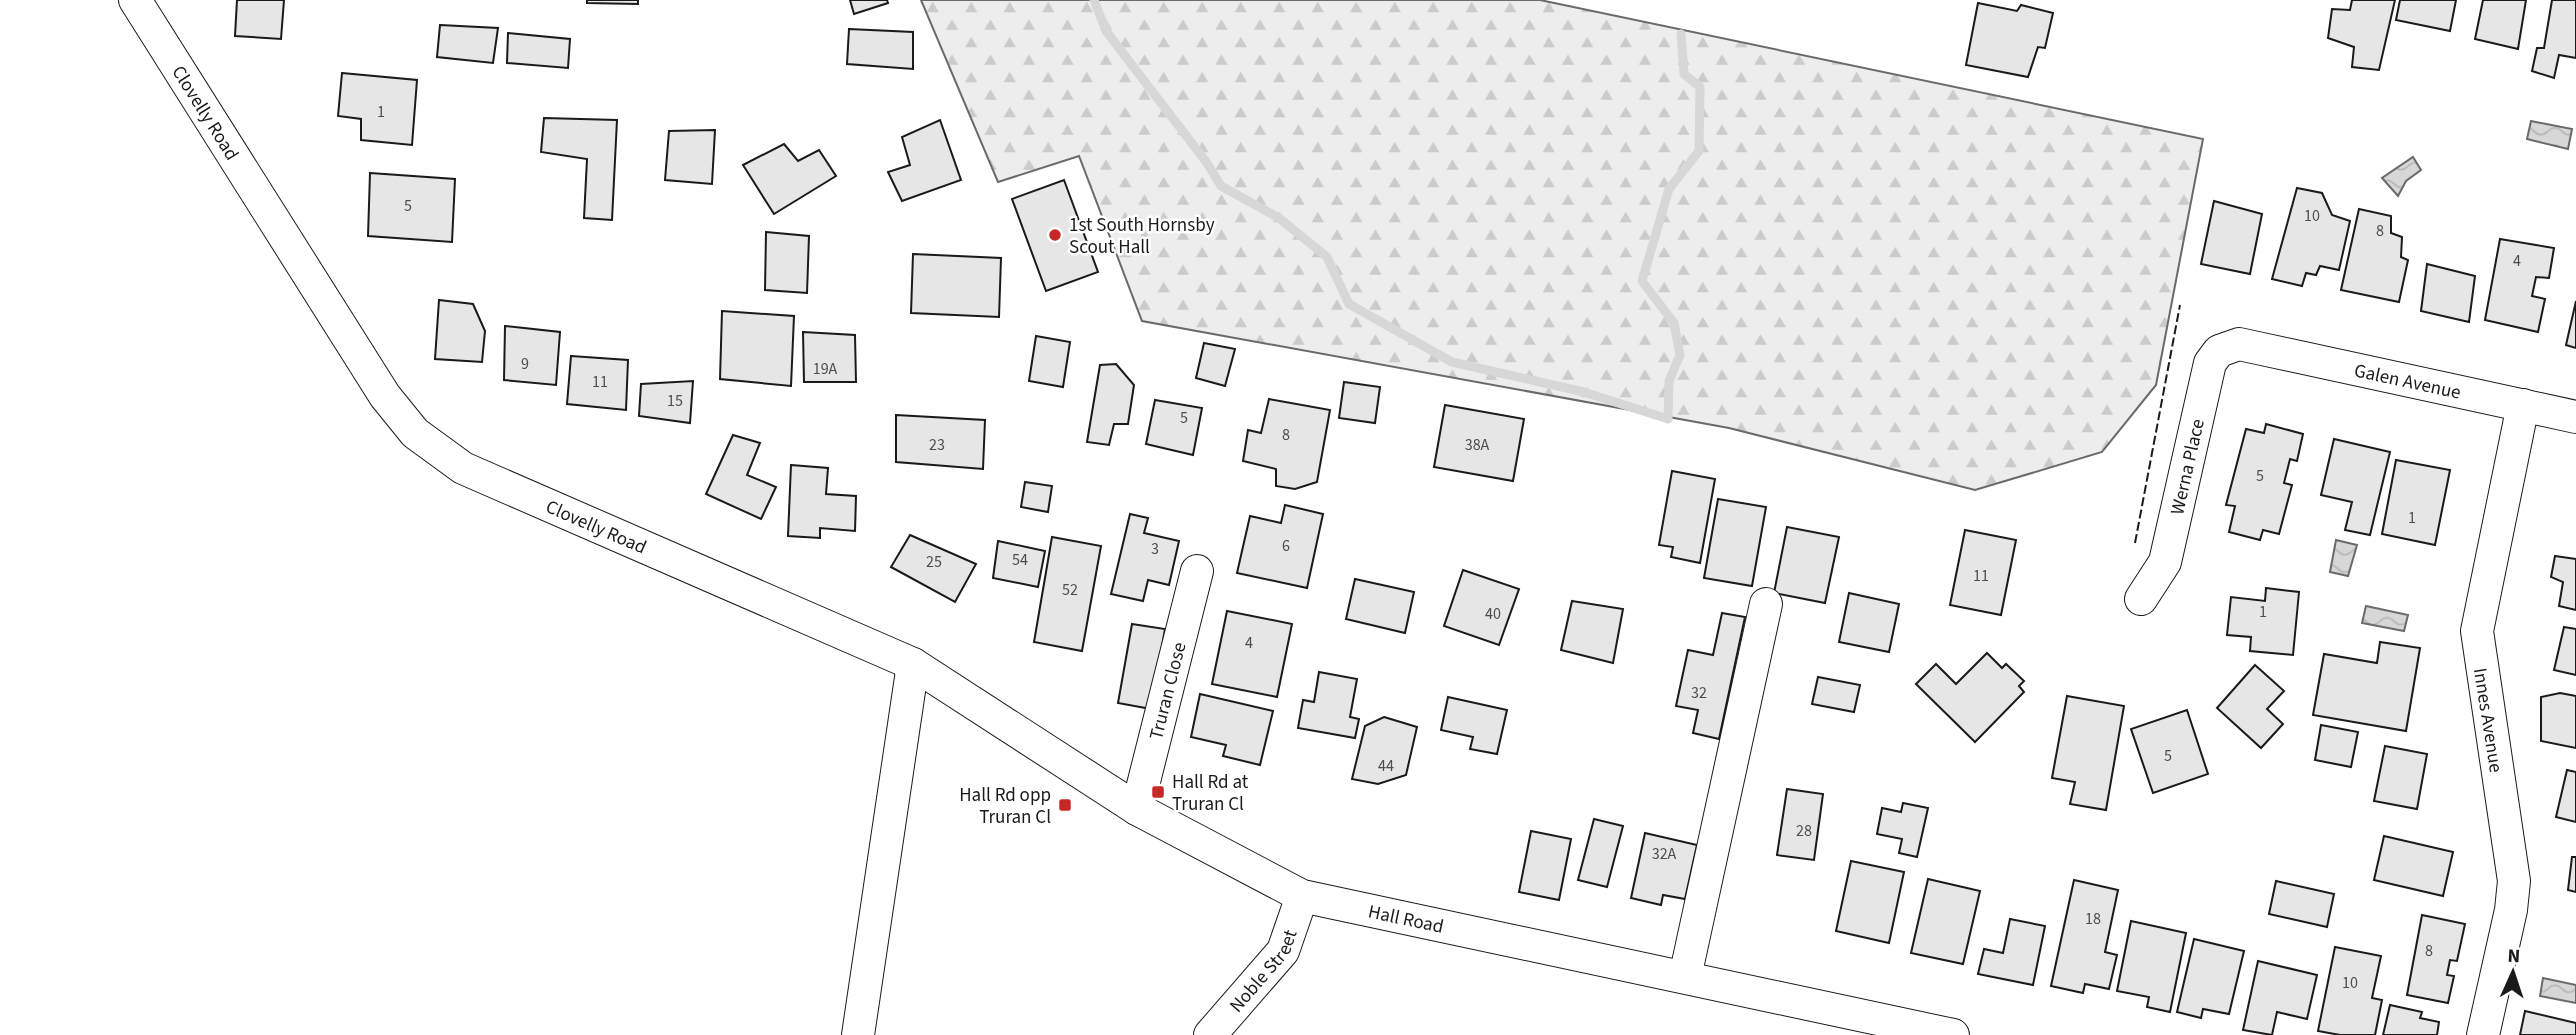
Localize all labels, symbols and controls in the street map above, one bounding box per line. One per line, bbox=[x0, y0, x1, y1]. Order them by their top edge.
street label: Clovelly Road bbox=[165, 61, 245, 166]
house number: 1 bbox=[377, 101, 385, 123]
house number: 5 bbox=[404, 195, 412, 217]
house number: 10 bbox=[2304, 205, 2320, 227]
place label: 1st South Hornsby Scout Hall bbox=[1069, 212, 1215, 261]
house number: 8 bbox=[2376, 220, 2384, 242]
marker: 1st South Hornsby Scout Hall bbox=[1047, 227, 1063, 243]
house number: 4 bbox=[2513, 250, 2521, 272]
house number: 9 bbox=[521, 353, 529, 375]
street label: Galen Avenue bbox=[2352, 357, 2463, 407]
house number: 19A bbox=[813, 358, 838, 380]
house number: 11 bbox=[592, 371, 608, 393]
house number: 15 bbox=[667, 390, 683, 412]
house number: 5 bbox=[1180, 407, 1188, 429]
street label: Werna Place bbox=[2164, 416, 2212, 517]
house number: 8 bbox=[1282, 424, 1290, 446]
house number: 23 bbox=[929, 434, 945, 456]
house number: 38A bbox=[1465, 434, 1490, 456]
house number: 5 bbox=[2256, 465, 2264, 487]
street label: Clovelly Road bbox=[541, 494, 651, 561]
house number: 1 bbox=[2408, 507, 2416, 529]
house number: 6 bbox=[1282, 535, 1290, 557]
house number: 3 bbox=[1151, 538, 1159, 560]
house number: 54 bbox=[1012, 549, 1028, 571]
house number: 25 bbox=[926, 551, 942, 573]
house number: 11 bbox=[1973, 565, 1989, 587]
house number: 52 bbox=[1062, 579, 1078, 601]
house number: 1 bbox=[2259, 601, 2267, 623]
house number: 40 bbox=[1485, 603, 1501, 625]
house number: 4 bbox=[1245, 632, 1253, 654]
street label: Truran Close bbox=[1143, 639, 1194, 743]
street label: Innes Avenue bbox=[2466, 666, 2509, 774]
house number: 32 bbox=[1691, 682, 1707, 704]
house number: 5 bbox=[2164, 745, 2172, 767]
house number: 44 bbox=[1378, 755, 1394, 777]
place label: Hall Rd at Truran Cl bbox=[1172, 769, 1249, 818]
place label: Hall Rd opp Truran Cl bbox=[959, 782, 1051, 831]
marker: Hall Rd at Truran Cl bbox=[1150, 784, 1166, 800]
marker: Hall Rd opp Truran Cl bbox=[1057, 797, 1073, 813]
house number: 28 bbox=[1796, 820, 1812, 842]
house number: 32A bbox=[1652, 843, 1677, 865]
street label: Hall Road bbox=[1366, 899, 1446, 941]
house number: 18 bbox=[2085, 908, 2101, 930]
street label: Noble Street bbox=[1224, 926, 1305, 1019]
north arrow bbox=[2478, 937, 2548, 1007]
house number: 8 bbox=[2425, 940, 2433, 962]
text: N bbox=[2507, 943, 2521, 970]
house number: 10 bbox=[2342, 972, 2358, 994]

